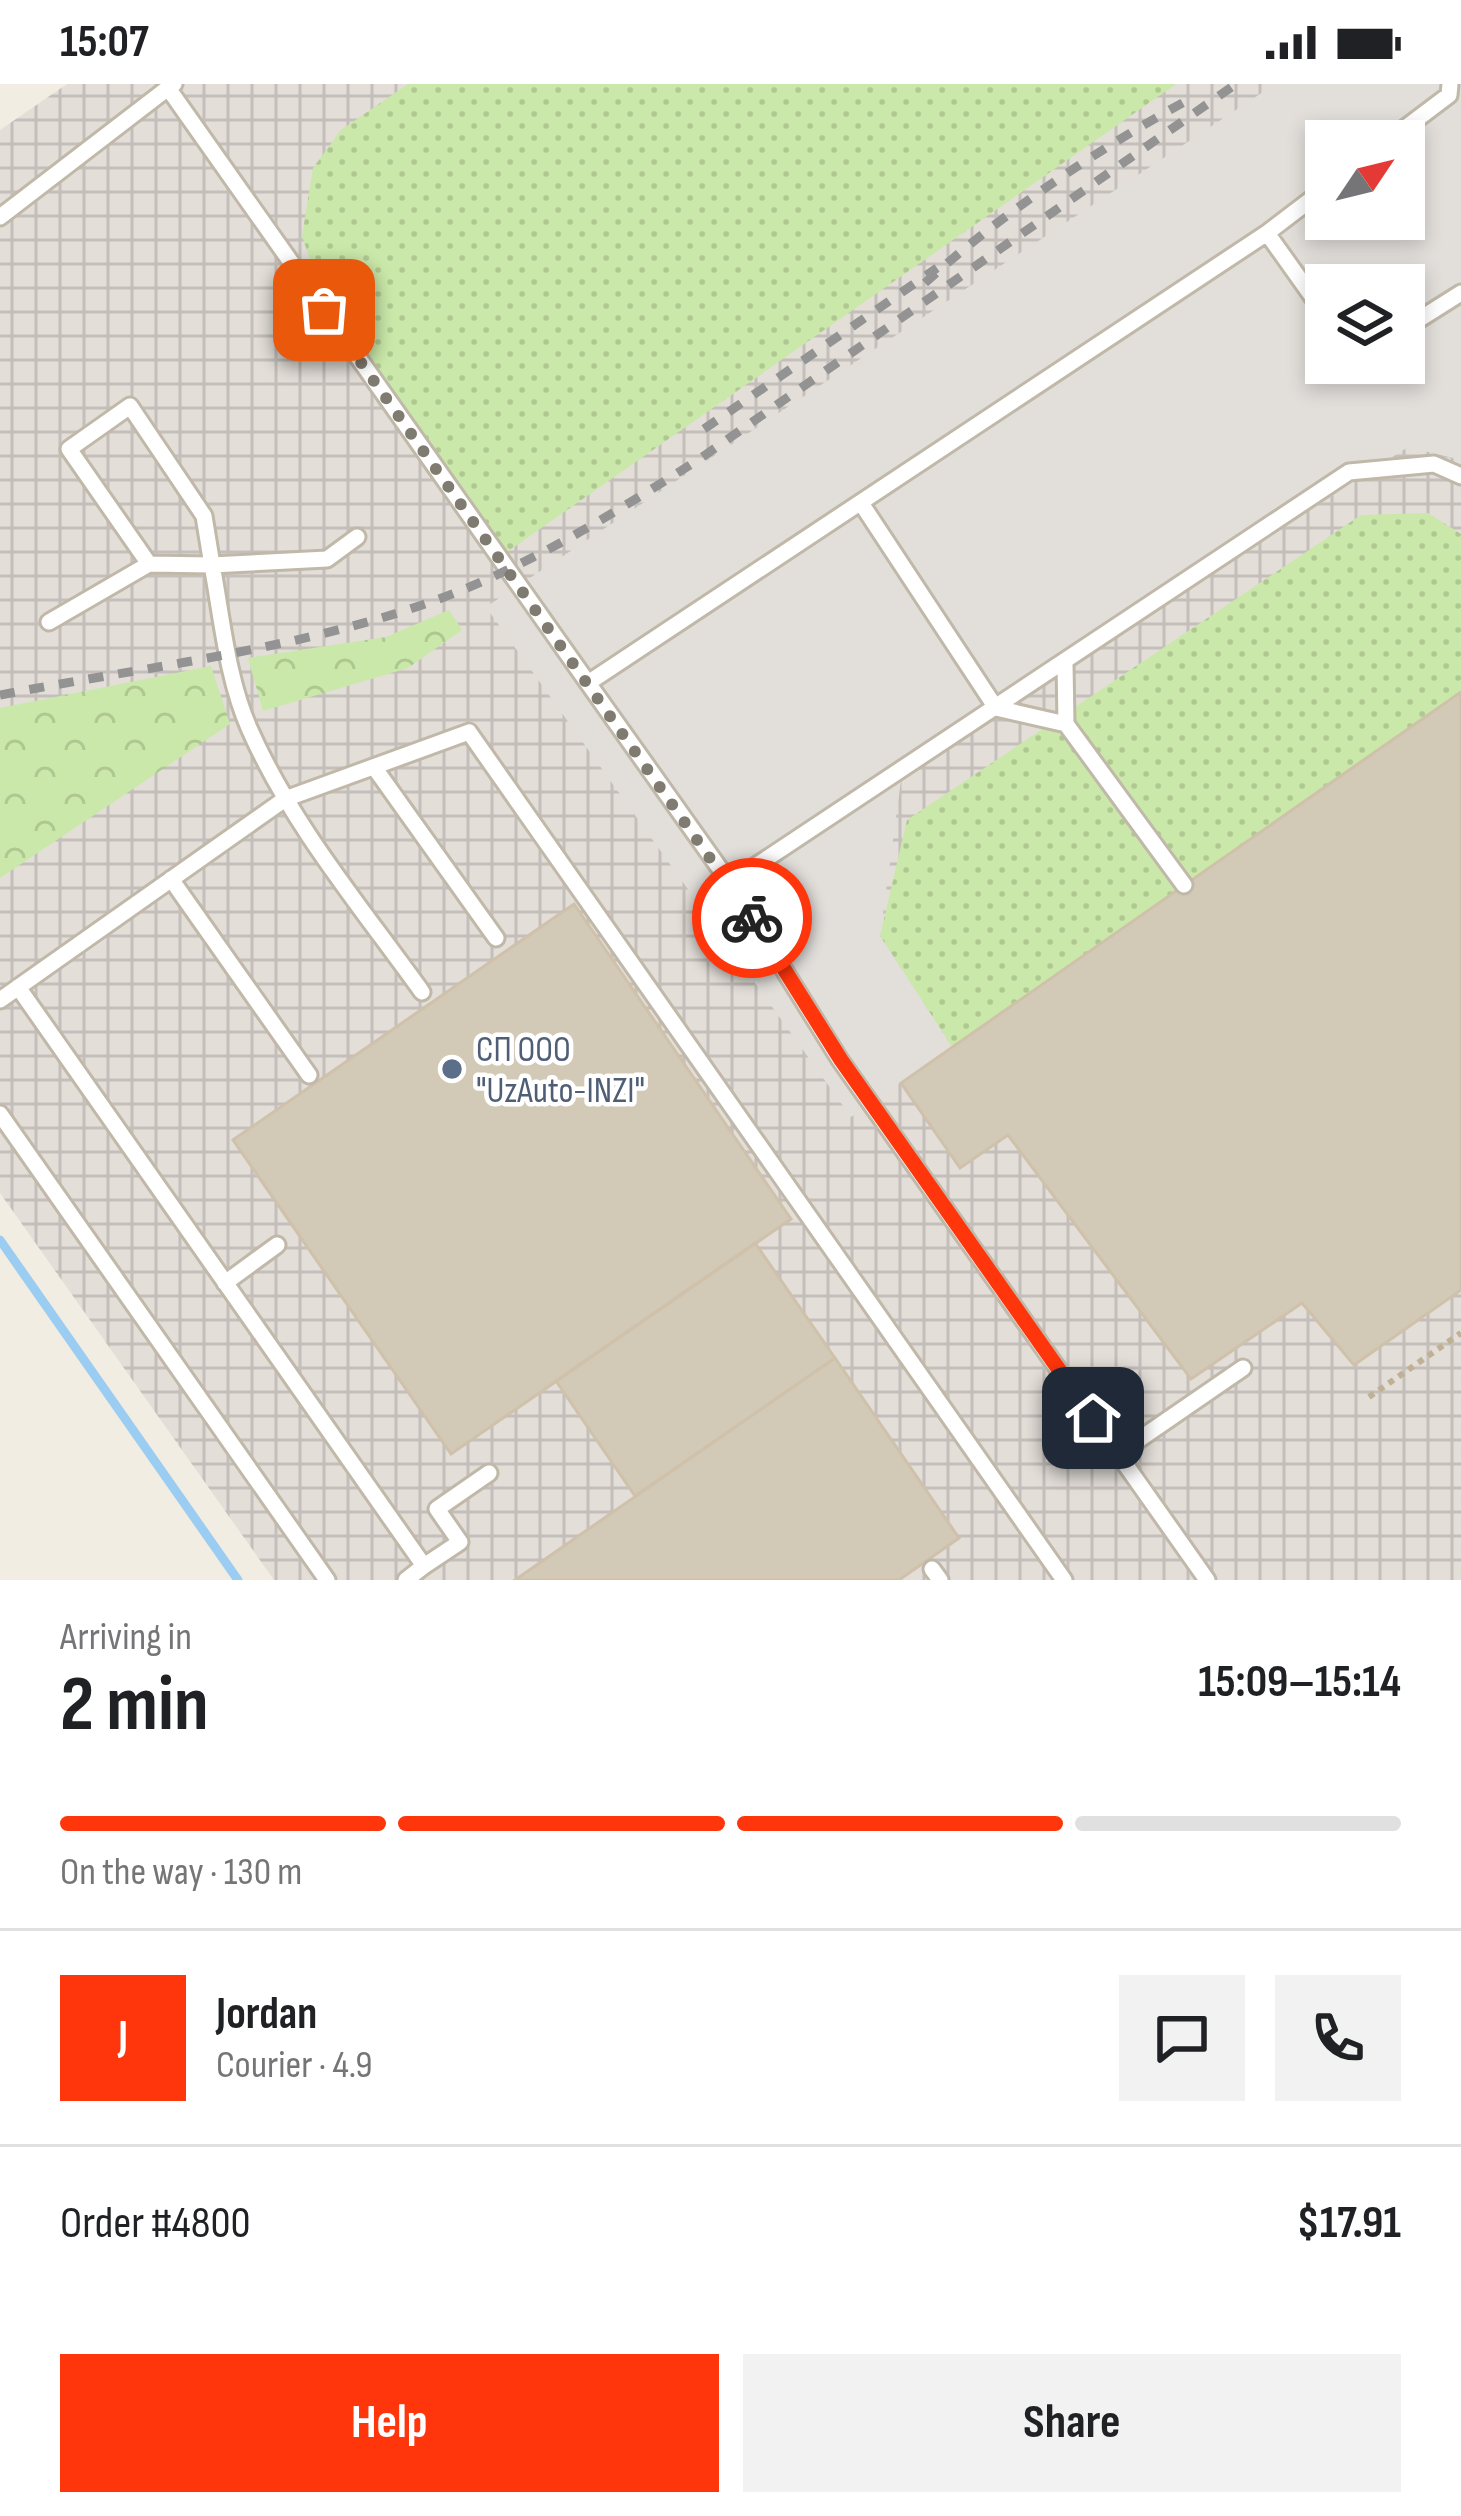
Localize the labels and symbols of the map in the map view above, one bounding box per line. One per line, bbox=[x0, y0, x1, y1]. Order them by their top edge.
north arrow bbox=[1305, 120, 1425, 240]
pin bbox=[273, 259, 375, 361]
courier bbox=[692, 858, 812, 978]
place label: СП ООО "UzAuto-INZI" bbox=[476, 1029, 645, 1113]
marker: СП ООО "UzAuto-INZI" bbox=[439, 1056, 465, 1082]
pin bbox=[1042, 1367, 1144, 1469]

